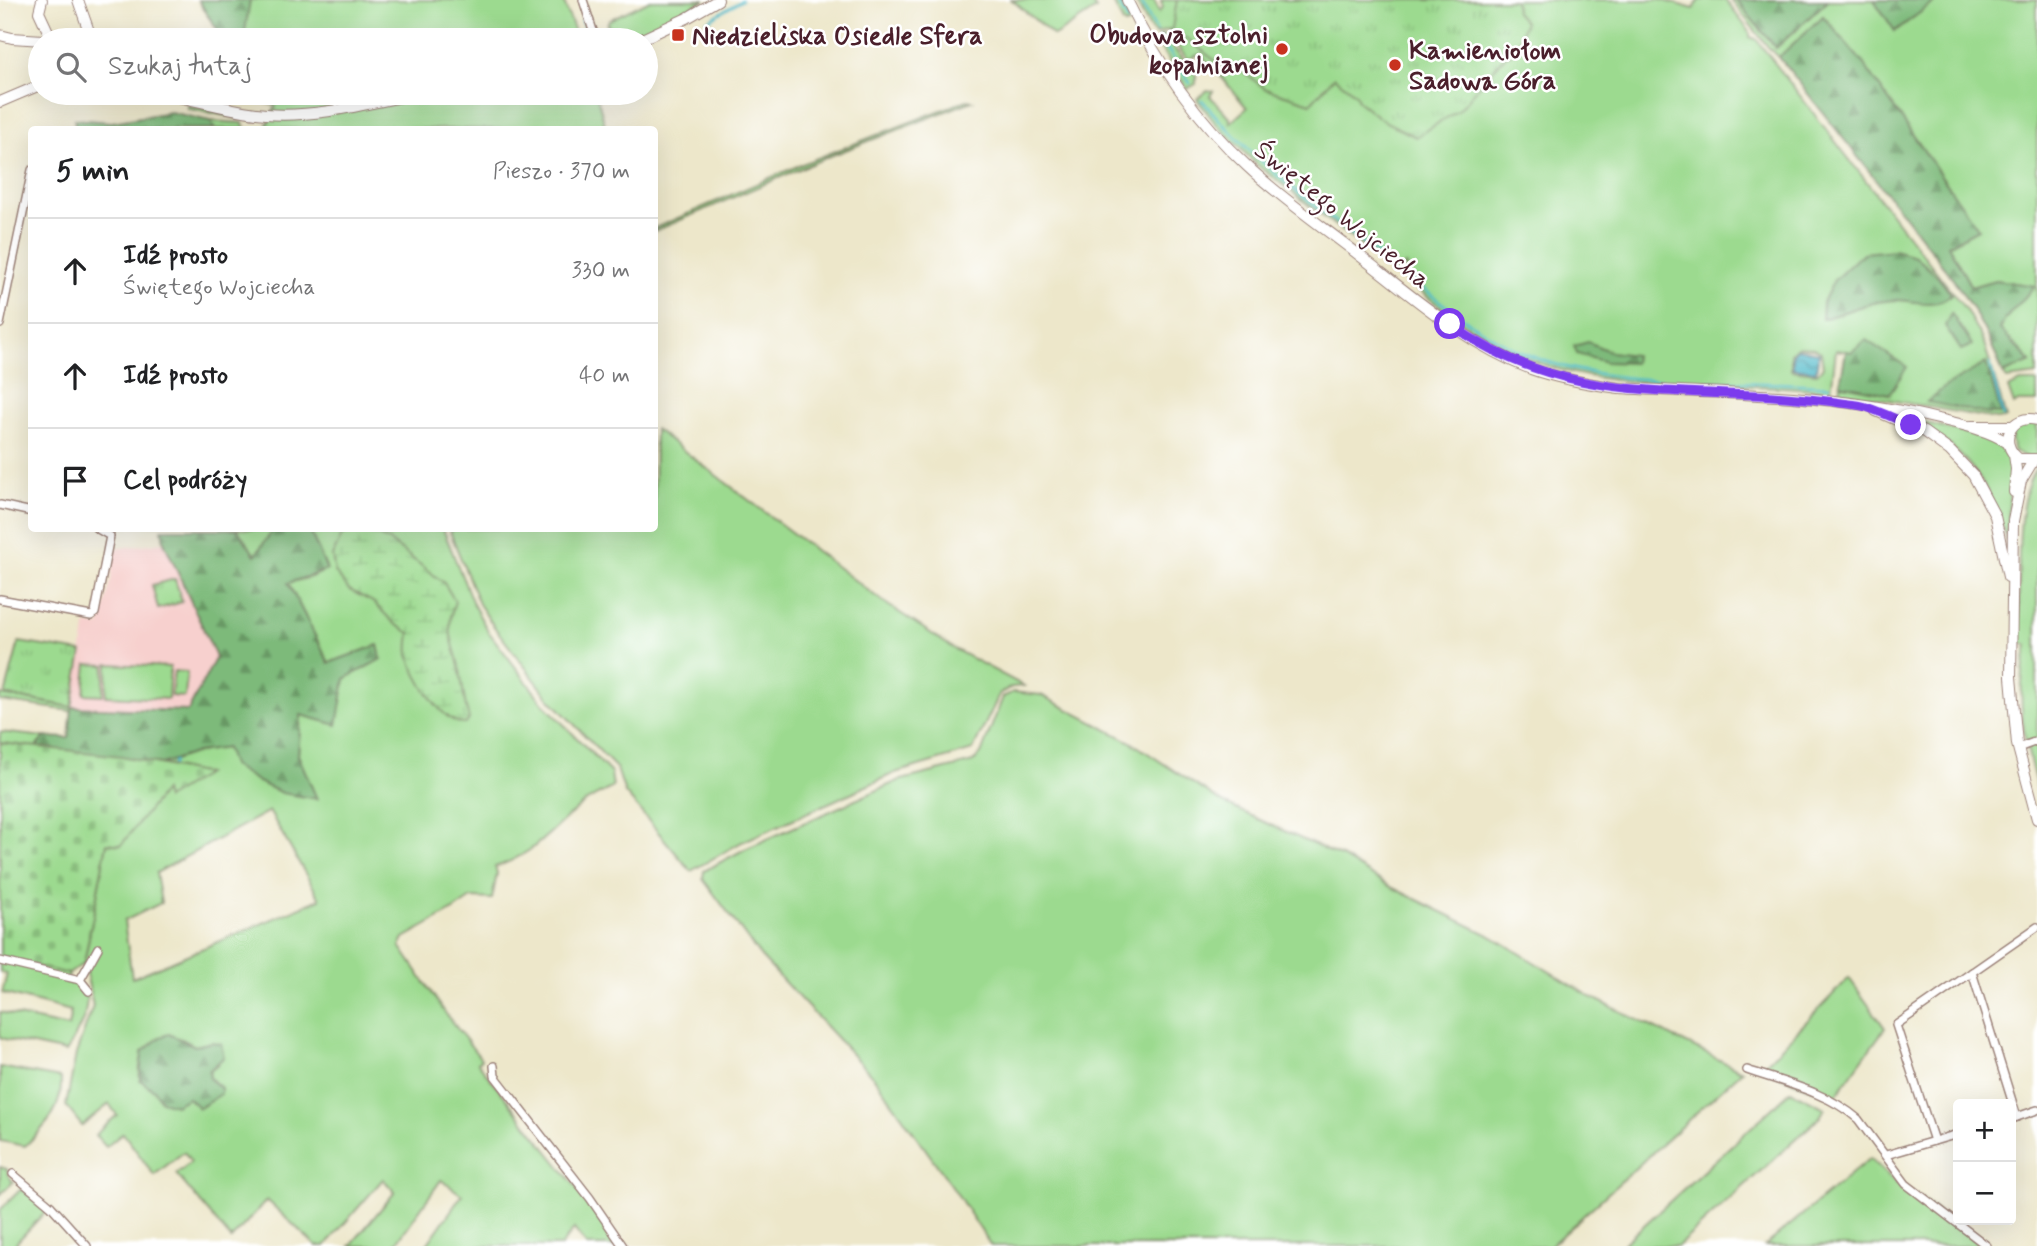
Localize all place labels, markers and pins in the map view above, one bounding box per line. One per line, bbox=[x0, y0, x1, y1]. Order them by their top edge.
place label: Obudowa sztolni kopalnianej bbox=[1089, 19, 1268, 84]
place label: Niedzieliska Osiedle Sfera bbox=[692, 20, 983, 54]
marker: Niedzieliska Osiedle Sfera bbox=[670, 27, 686, 43]
place label: Kamieniołom Sadowa Góra bbox=[1409, 35, 1561, 99]
marker: Obudowa sztolni kopalnianej bbox=[1274, 41, 1290, 57]
marker: Kamieniołom Sadowa Góra bbox=[1387, 57, 1403, 73]

